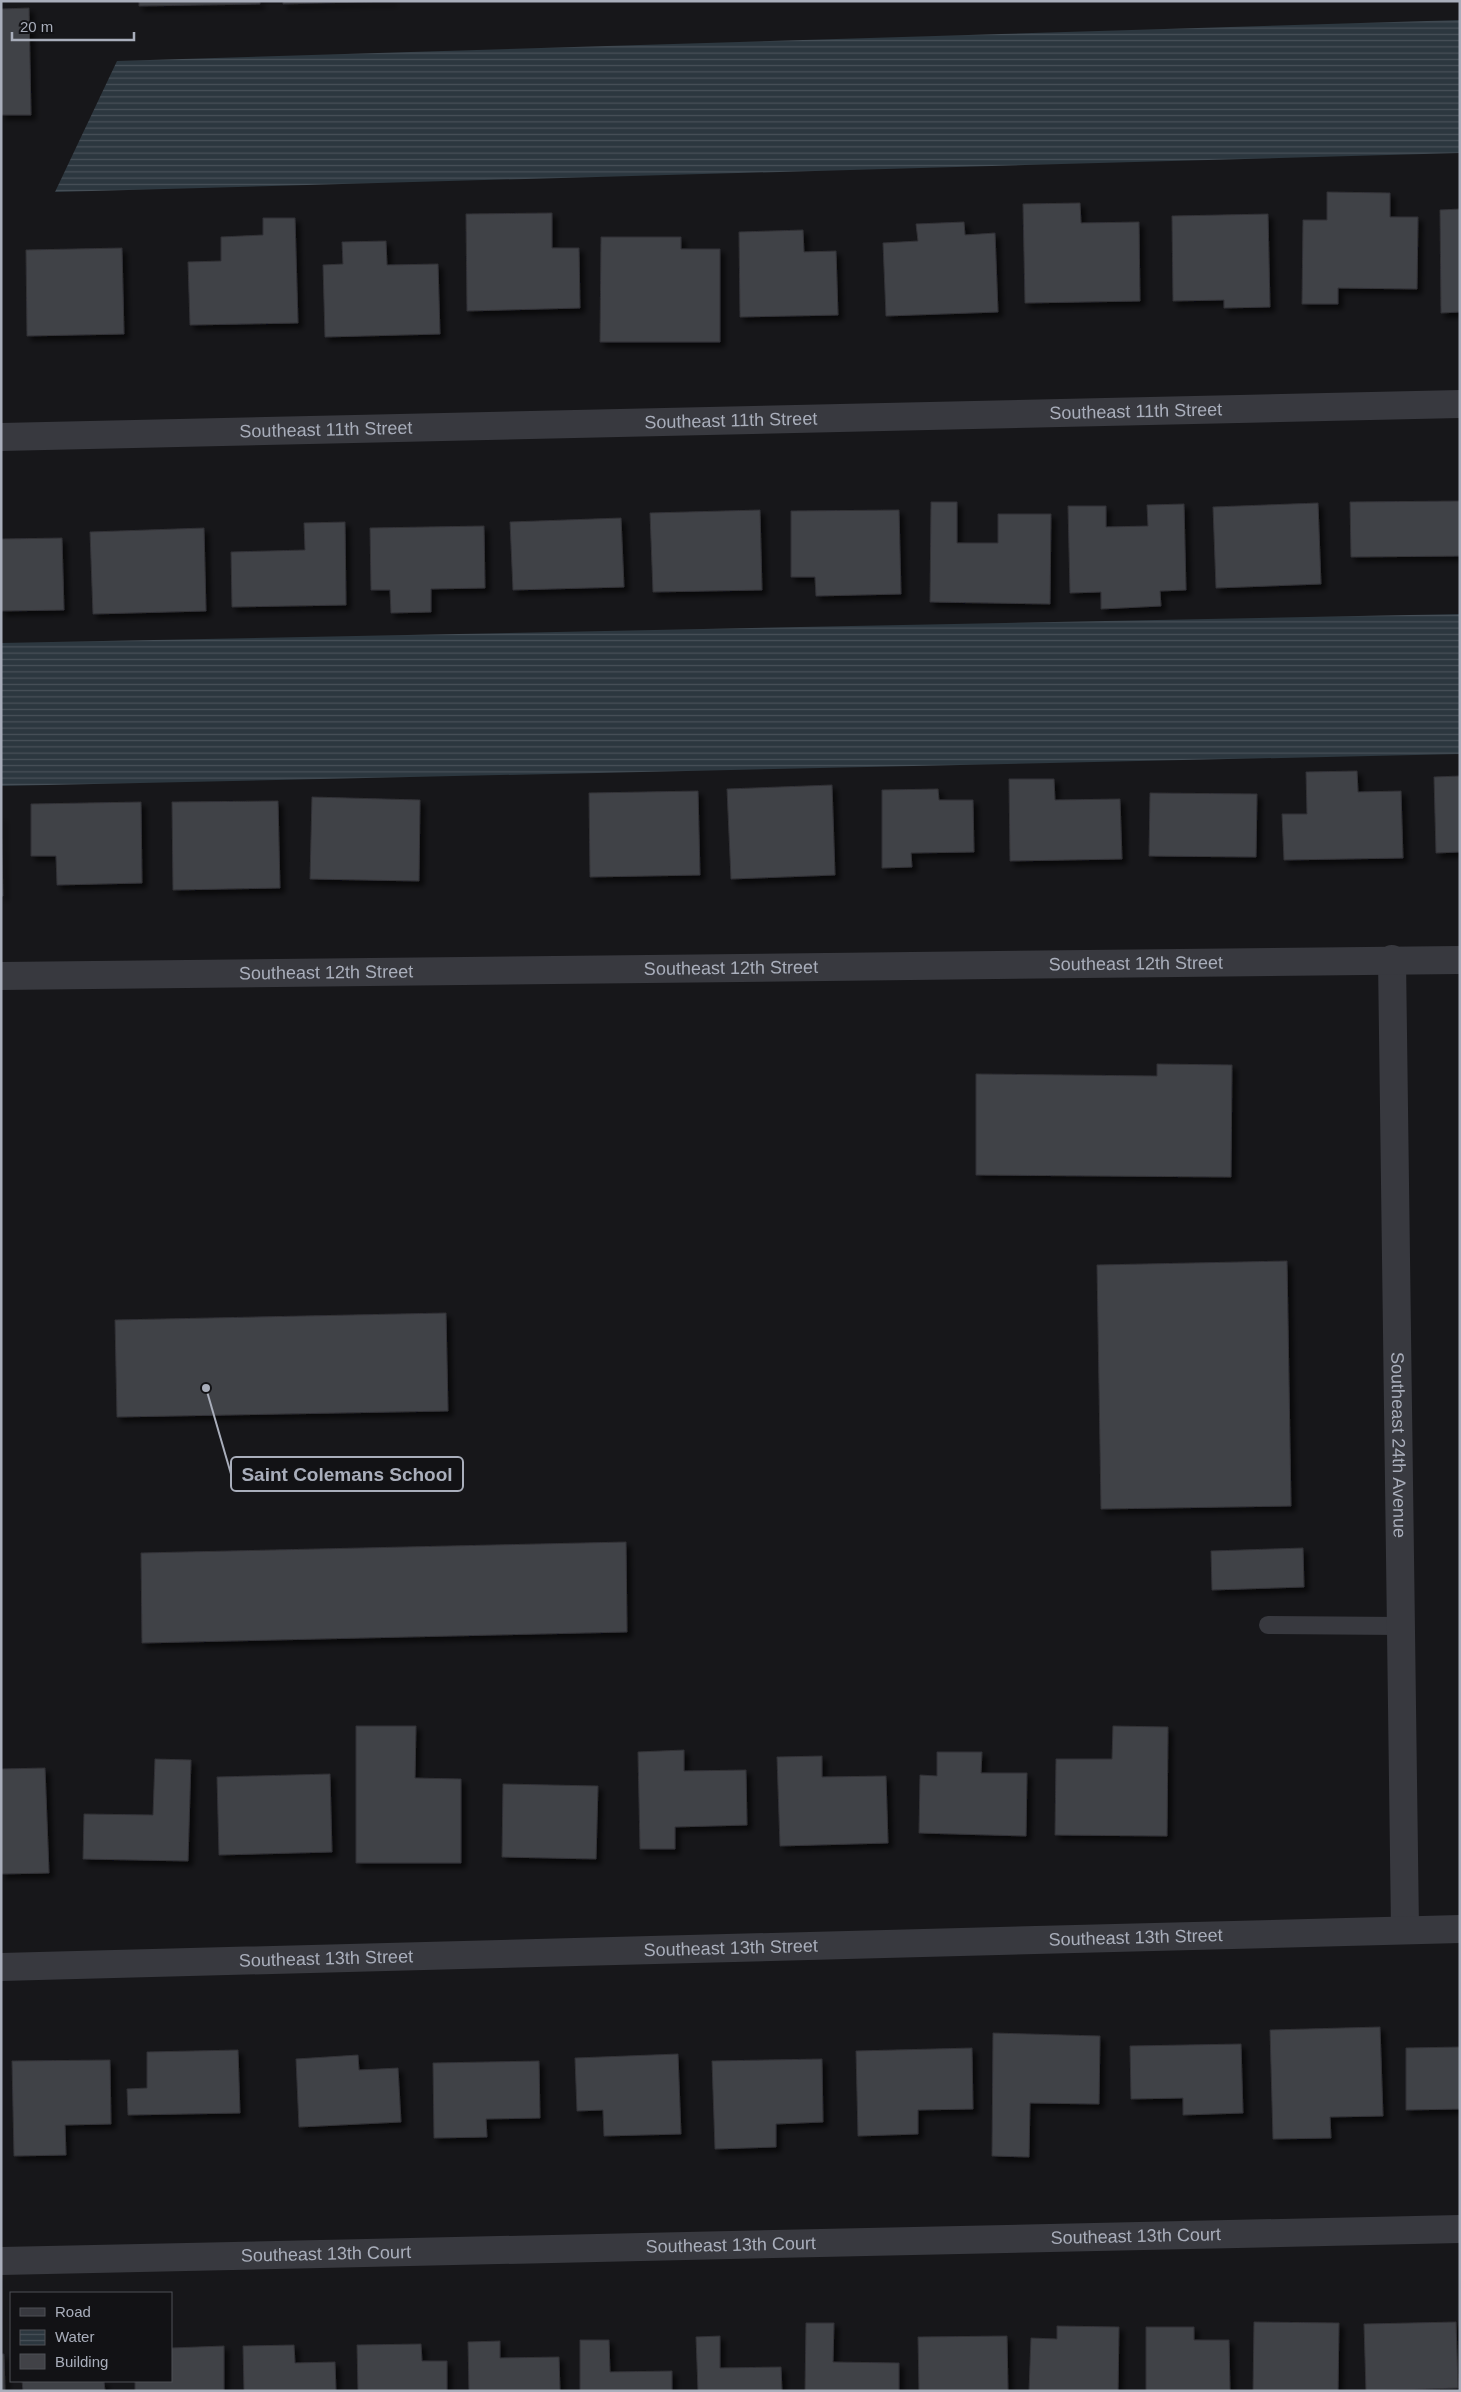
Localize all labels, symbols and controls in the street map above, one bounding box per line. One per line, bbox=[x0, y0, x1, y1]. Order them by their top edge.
scale bar bbox=[12, 10, 135, 42]
text: 20 m bbox=[20, 18, 53, 35]
street label: Southeast 11th Street bbox=[1049, 399, 1222, 423]
street label: Southeast 11th Street bbox=[644, 409, 818, 432]
street label: Southeast 11th Street bbox=[239, 418, 413, 442]
street label: Southeast 12th Street bbox=[1049, 953, 1223, 975]
street label: Southeast 12th Street bbox=[644, 957, 818, 979]
street label: Southeast 12th Street bbox=[239, 961, 413, 983]
street label: Southeast 24th Avenue bbox=[1387, 1352, 1410, 1538]
callout: Saint Colemans School bbox=[231, 1457, 463, 1491]
text: Saint Colemans School bbox=[241, 1464, 453, 1485]
street label: Southeast 13th Street bbox=[1048, 1925, 1223, 1950]
street label: Southeast 13th Street bbox=[643, 1936, 818, 1960]
street label: Southeast 13th Street bbox=[239, 1946, 413, 1971]
street label: Southeast 13th Court bbox=[1050, 2224, 1221, 2248]
street label: Southeast 13th Court bbox=[645, 2233, 816, 2257]
street label: Southeast 13th Court bbox=[241, 2242, 411, 2266]
legend bbox=[10, 2292, 172, 2382]
text: Road bbox=[55, 2303, 91, 2320]
text: Water bbox=[55, 2328, 94, 2345]
text: Building bbox=[55, 2353, 108, 2370]

